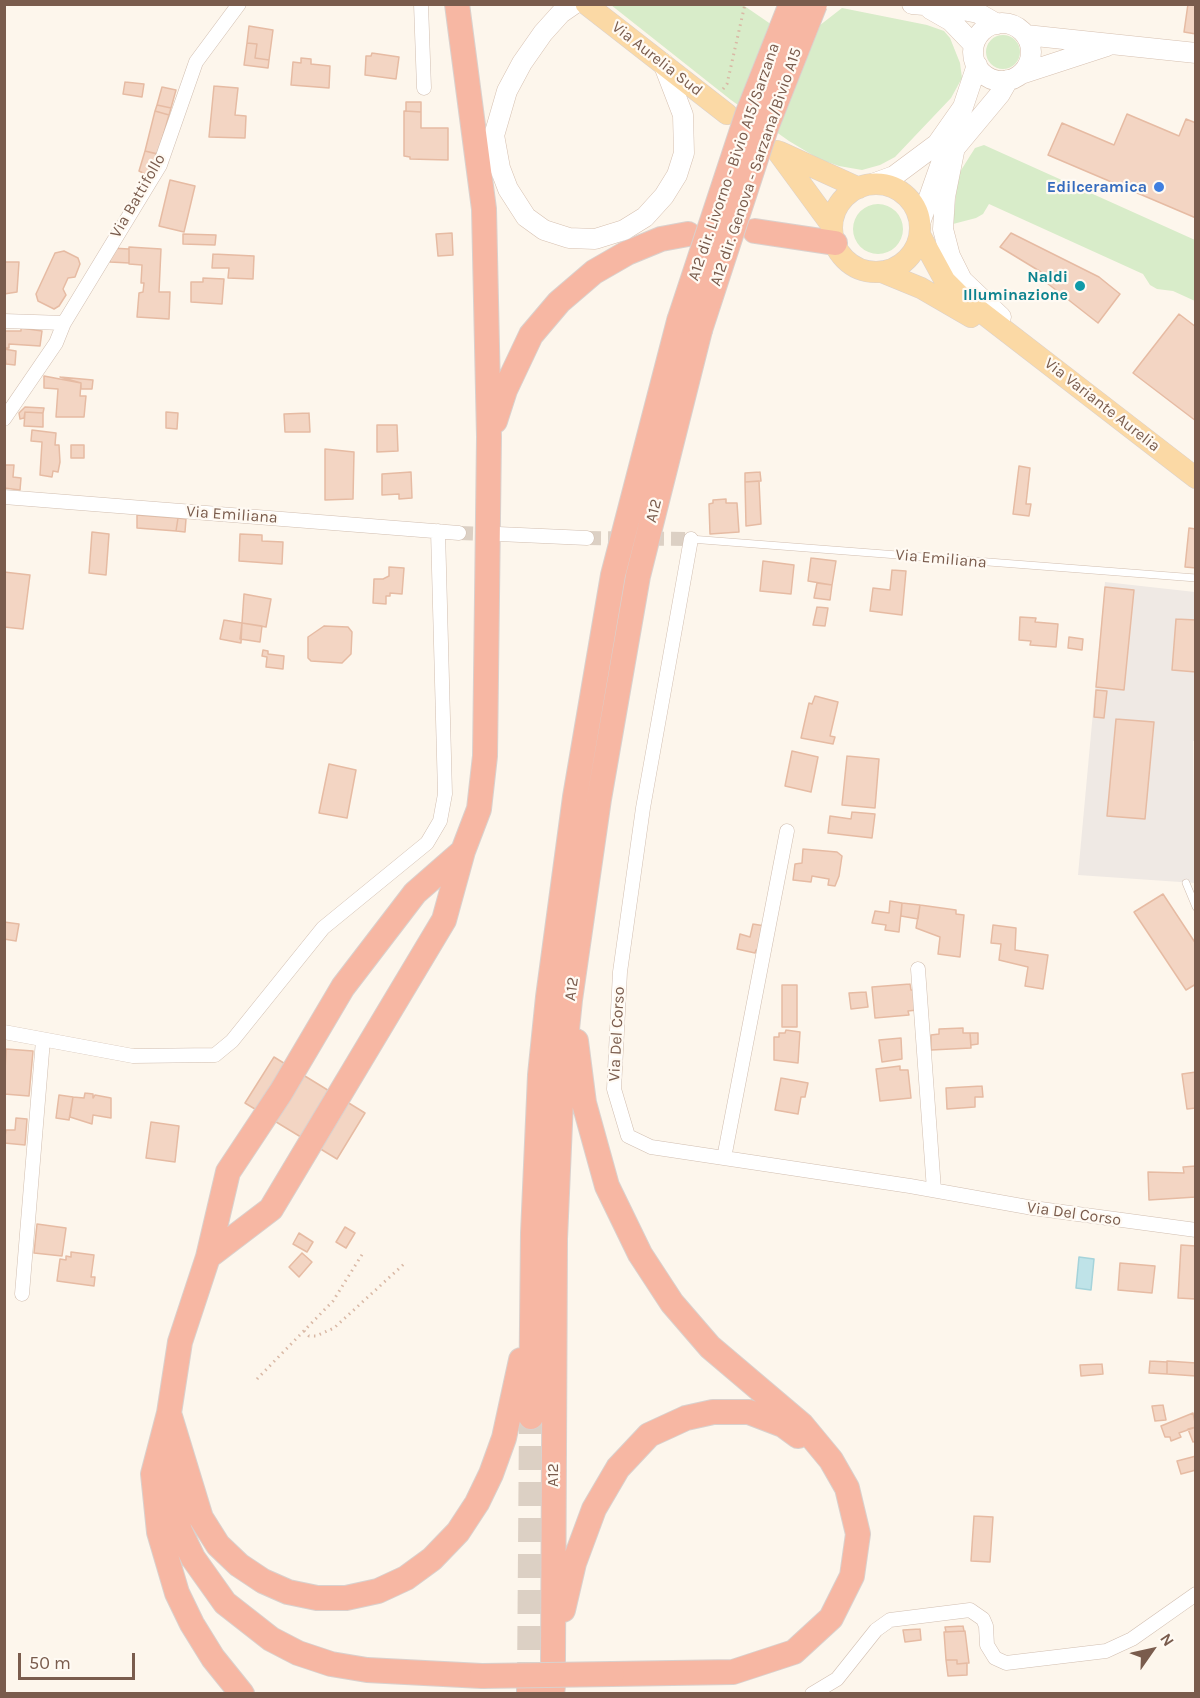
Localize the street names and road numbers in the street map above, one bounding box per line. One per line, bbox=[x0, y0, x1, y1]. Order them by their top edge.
street label: Via Aurelia Sud bbox=[608, 18, 706, 100]
street label: A12 dir. Livorno - Bivio A15/Sarzana bbox=[684, 41, 784, 283]
street label: A12 dir. Genova - Sarzana/Bivio A15 bbox=[706, 45, 806, 289]
street label: Via Battifollo bbox=[106, 151, 170, 241]
street label: Via Variante Aurelia bbox=[1040, 354, 1164, 456]
street label: A12 bbox=[642, 497, 666, 525]
street label: Via Emiliana bbox=[186, 502, 278, 528]
street label: Via Emiliana bbox=[895, 545, 987, 573]
street label: A12 bbox=[561, 976, 583, 1002]
street label: Via Del Corso bbox=[605, 986, 629, 1082]
street label: Via Del Corso bbox=[1026, 1198, 1122, 1230]
street label: A12 bbox=[543, 1463, 563, 1487]

